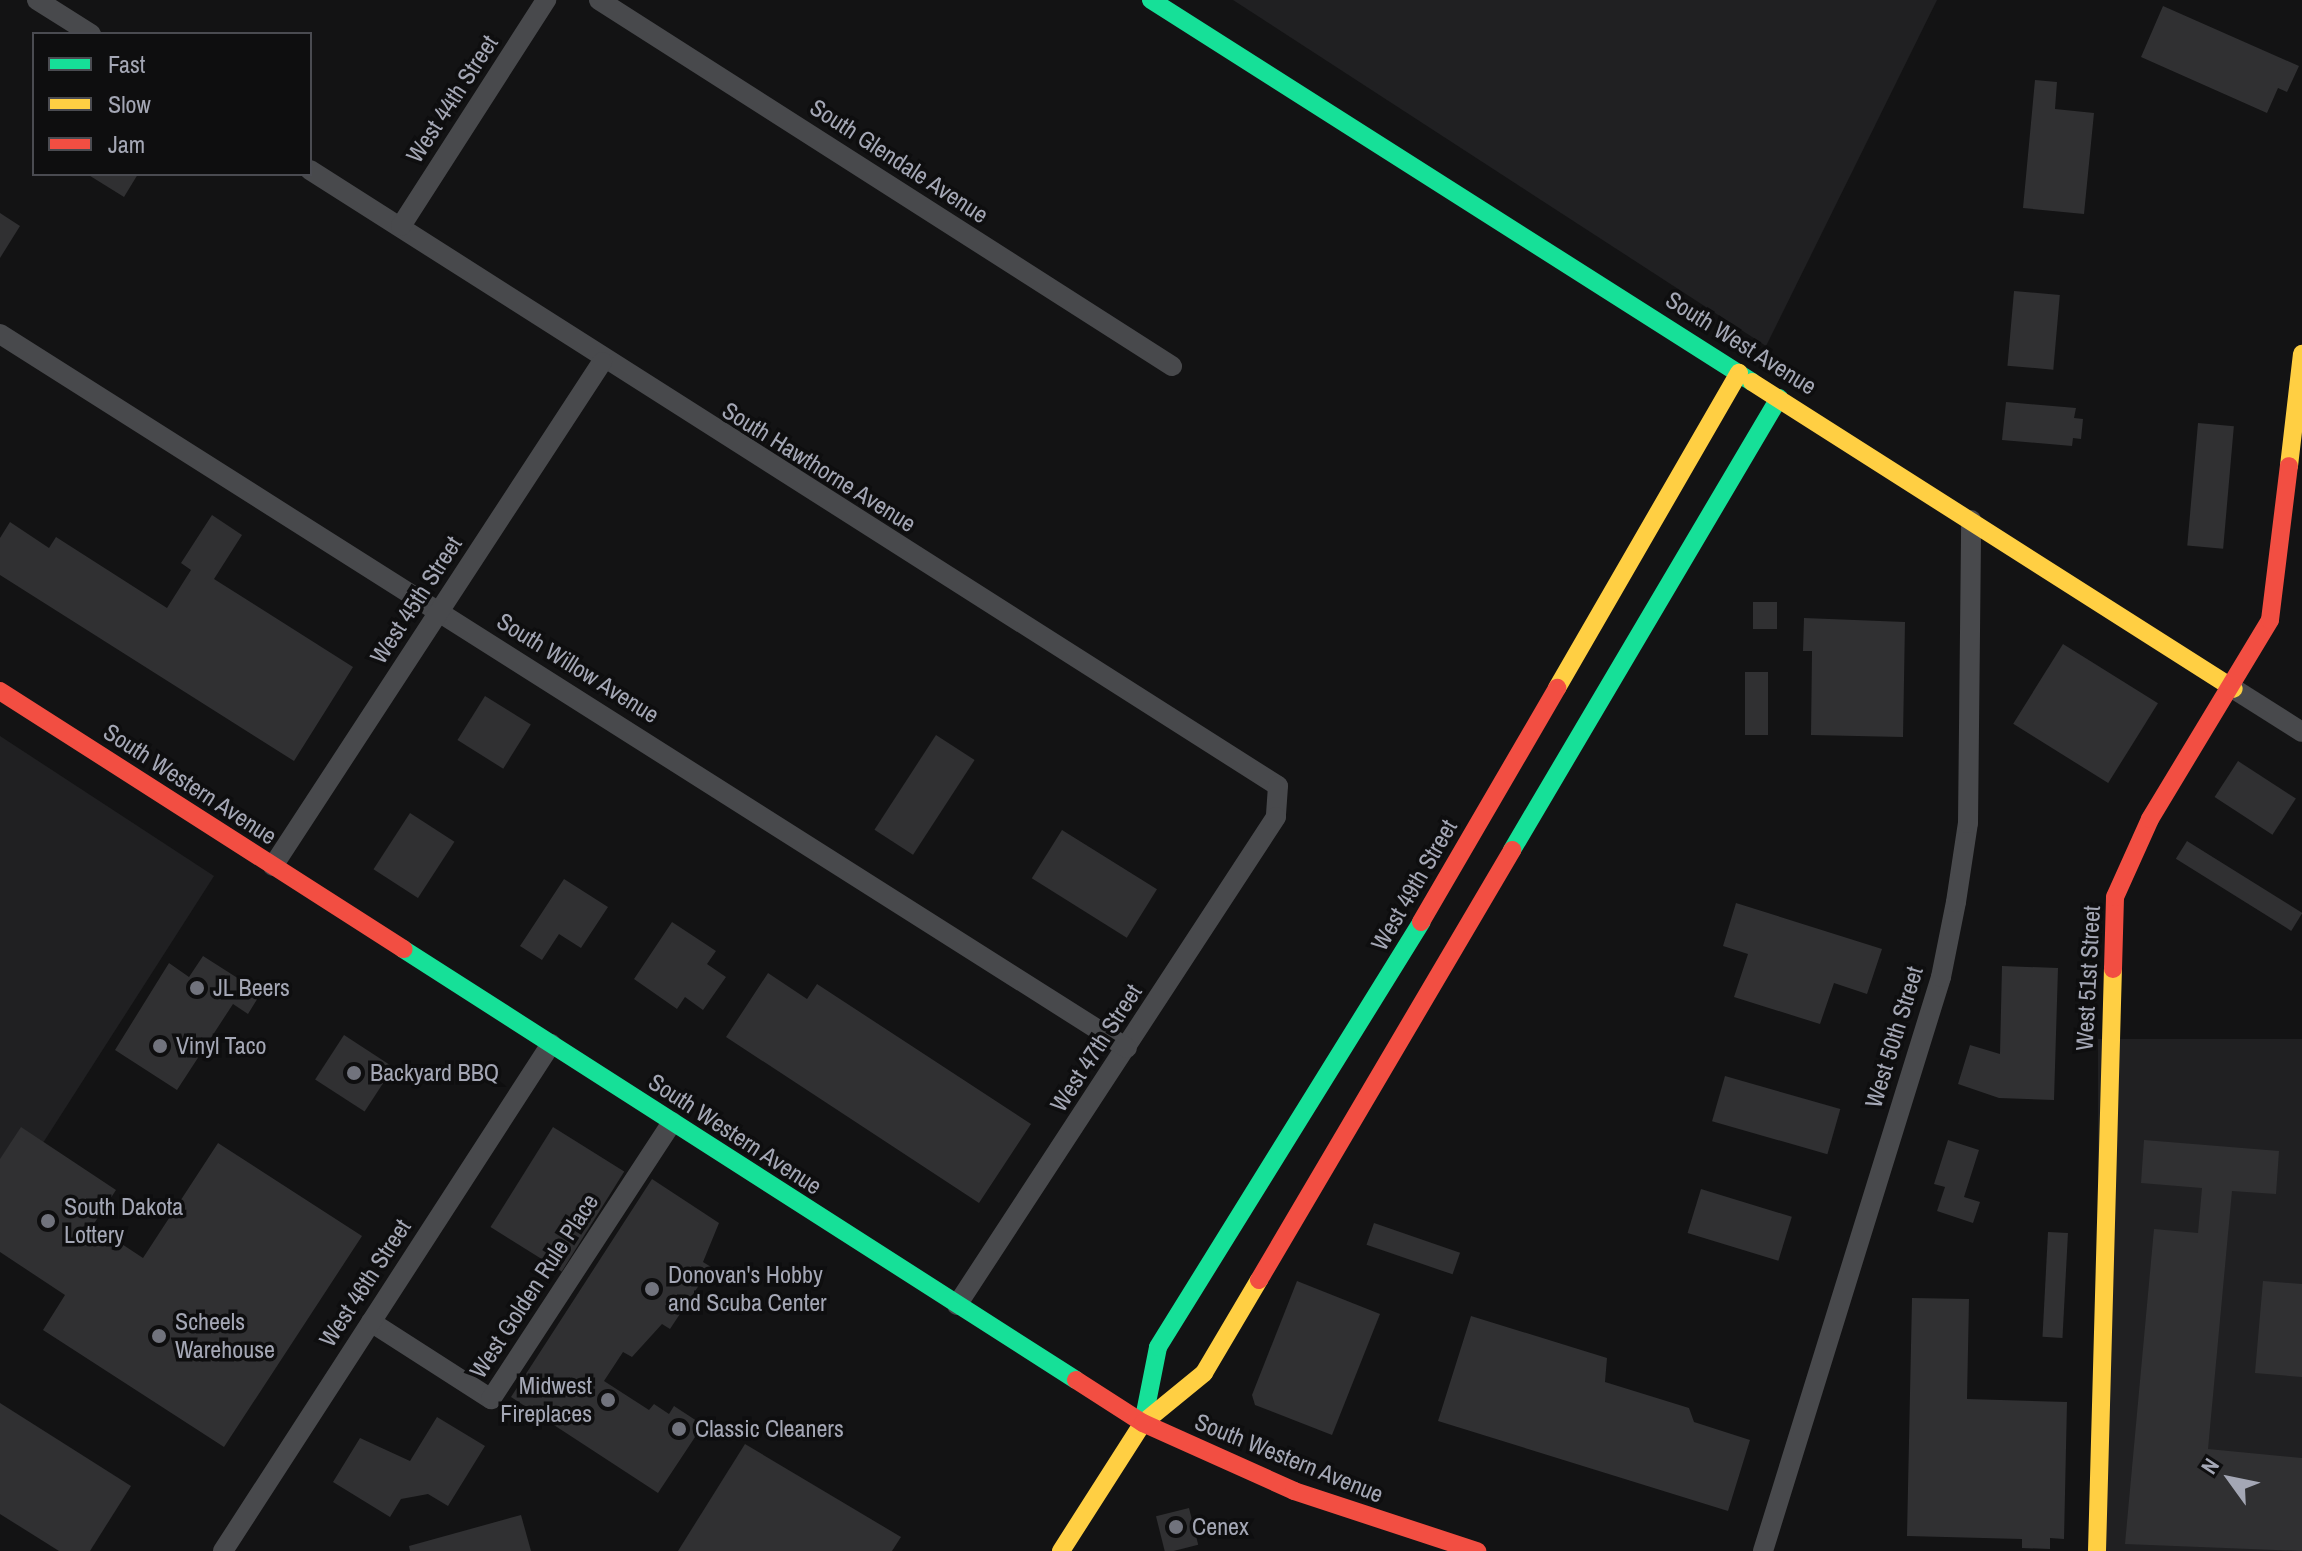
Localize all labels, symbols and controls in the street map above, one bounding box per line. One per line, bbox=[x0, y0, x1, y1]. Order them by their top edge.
street label: West 44th Street bbox=[400, 30, 504, 168]
legend bbox=[32, 32, 312, 176]
text: Fast bbox=[108, 48, 145, 80]
text: Slow bbox=[108, 88, 151, 120]
street label: South Glendale Avenue bbox=[804, 92, 994, 230]
text: Jam bbox=[108, 128, 145, 160]
street label: South West Avenue bbox=[1660, 285, 1822, 401]
street label: South Hawthorne Avenue bbox=[716, 395, 922, 539]
street label: West 45th Street bbox=[364, 531, 468, 669]
street label: South Willow Avenue bbox=[491, 606, 665, 730]
street label: South Western Avenue bbox=[98, 717, 282, 851]
street label: West 49th Street bbox=[1365, 814, 1463, 956]
street label: West 51st Street bbox=[2070, 905, 2106, 1051]
street label: West 50th Street bbox=[1859, 963, 1929, 1111]
place label: JL Beers bbox=[213, 974, 291, 1002]
marker: JL Beers bbox=[188, 979, 206, 997]
street label: West 47th Street bbox=[1044, 979, 1148, 1117]
place label: Vinyl Taco bbox=[176, 1032, 267, 1060]
marker: Vinyl Taco bbox=[151, 1037, 169, 1055]
place label: Backyard BBQ bbox=[370, 1059, 499, 1087]
marker: Backyard BBQ bbox=[345, 1064, 363, 1082]
street label: South Western Avenue bbox=[643, 1067, 827, 1201]
street label: West Golden Rule Place bbox=[464, 1188, 604, 1384]
place label: South Dakota Lottery bbox=[64, 1193, 183, 1249]
marker: South Dakota Lottery bbox=[39, 1212, 57, 1230]
street label: West 46th Street bbox=[313, 1214, 417, 1352]
place label: Donovan's Hobby and Scuba Center bbox=[668, 1261, 827, 1317]
marker: Donovan's Hobby and Scuba Center bbox=[643, 1280, 661, 1298]
place label: Scheels Warehouse bbox=[175, 1308, 275, 1364]
marker: Scheels Warehouse bbox=[150, 1327, 168, 1345]
place label: Midwest Fireplaces bbox=[500, 1372, 592, 1428]
marker: Midwest Fireplaces bbox=[599, 1391, 617, 1409]
street label: South Western Avenue bbox=[1190, 1407, 1388, 1509]
place label: Classic Cleaners bbox=[695, 1415, 844, 1443]
marker: Classic Cleaners bbox=[670, 1420, 688, 1438]
north arrow bbox=[2190, 1439, 2270, 1519]
text: N bbox=[2194, 1452, 2226, 1480]
place label: Cenex bbox=[1192, 1513, 1249, 1541]
marker: Cenex bbox=[1167, 1518, 1185, 1536]

